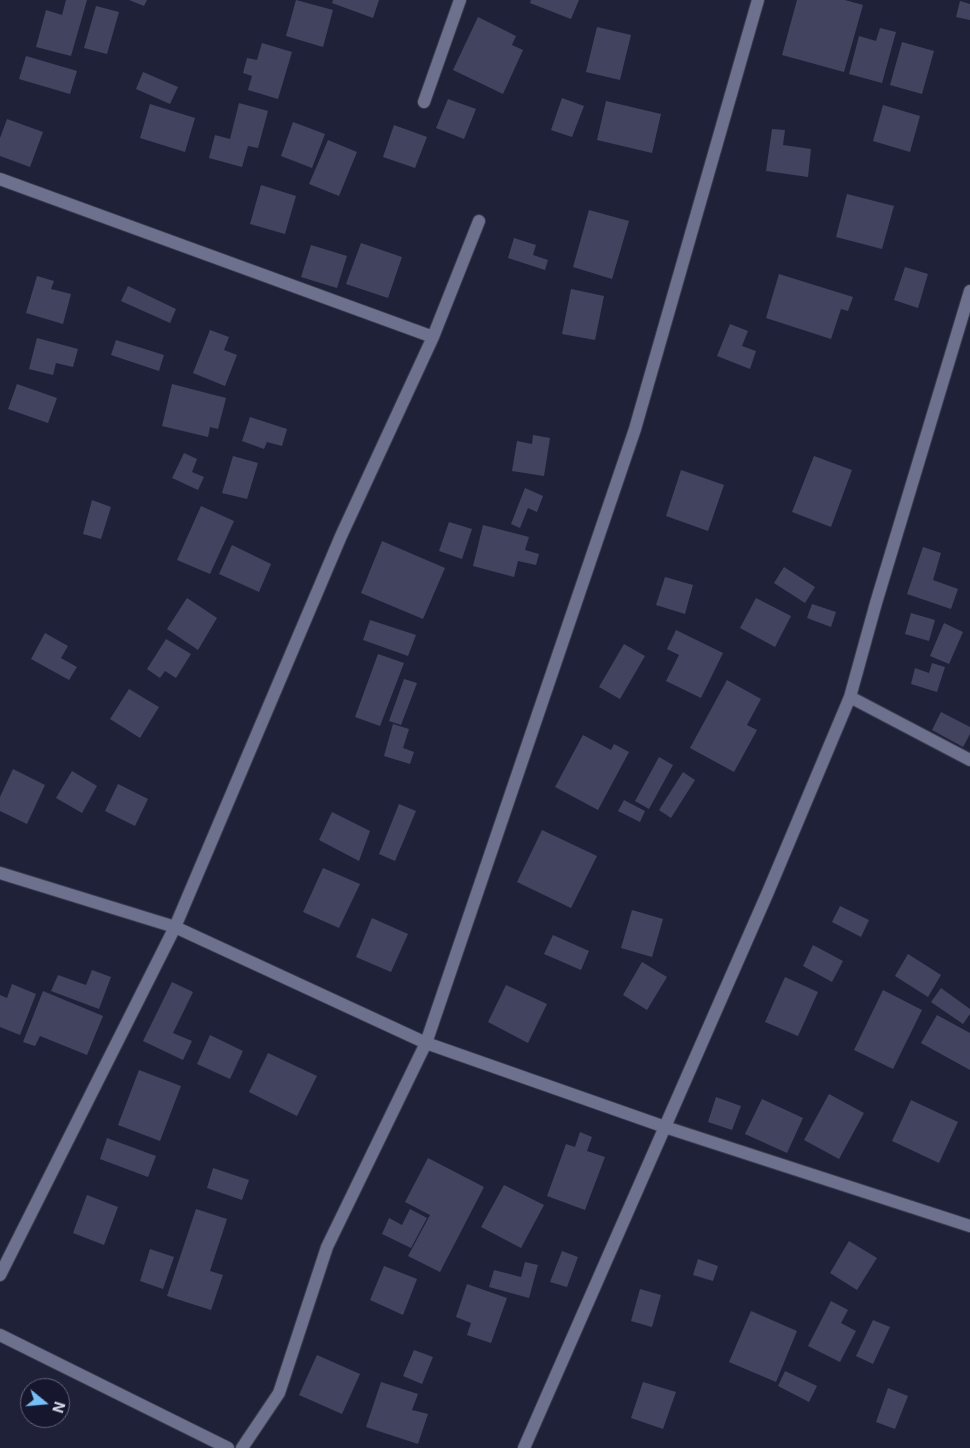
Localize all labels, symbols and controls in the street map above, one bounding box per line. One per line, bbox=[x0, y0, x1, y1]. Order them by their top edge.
north arrow bbox=[20, 1378, 70, 1428]
text: N bbox=[49, 1400, 69, 1415]

